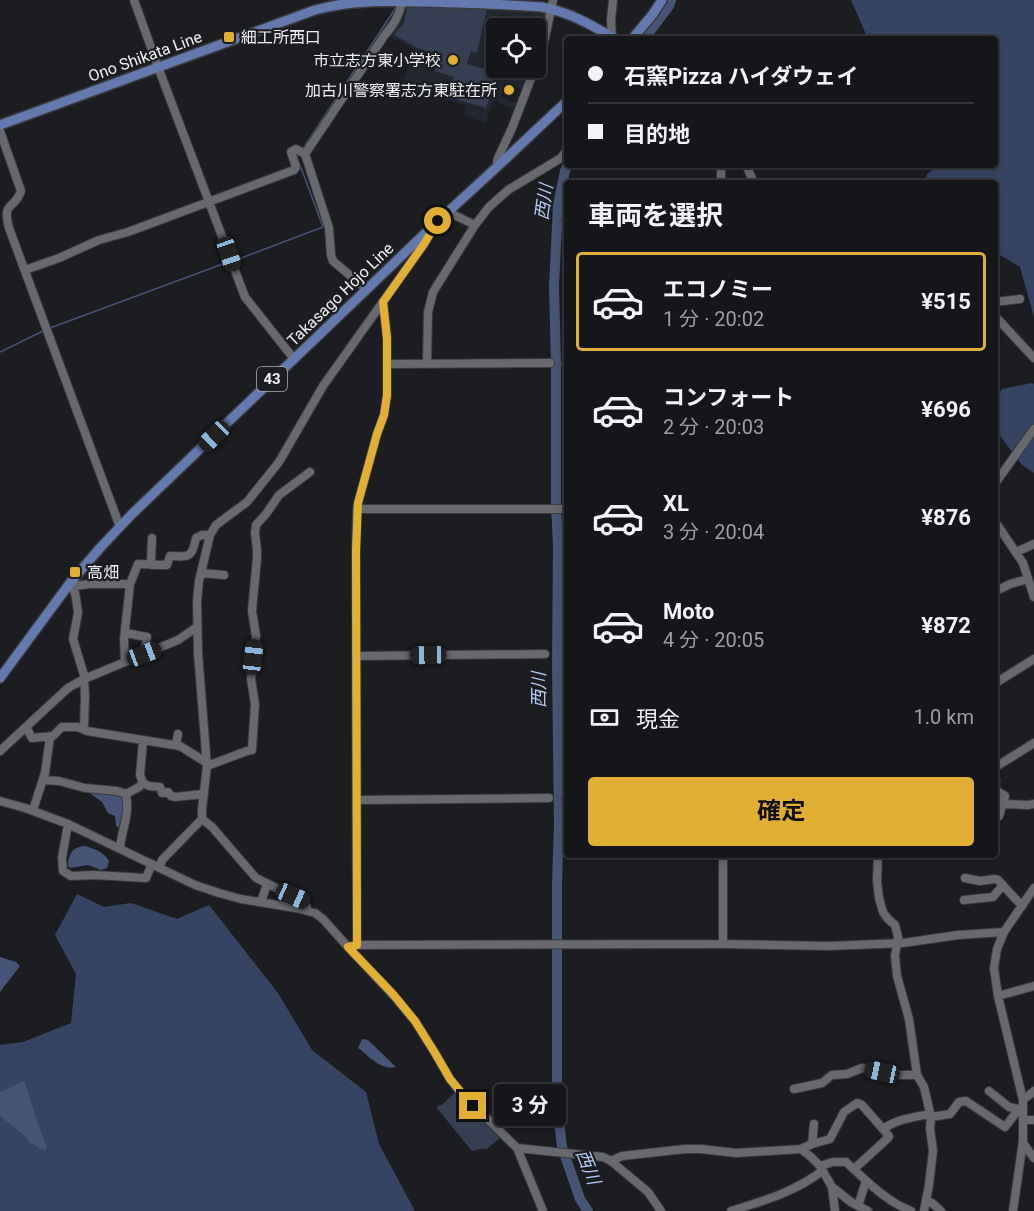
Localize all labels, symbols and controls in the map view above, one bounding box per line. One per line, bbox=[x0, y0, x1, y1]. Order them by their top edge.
map controls bbox=[486, 18, 546, 78]
button: locate bbox=[486, 18, 546, 78]
street label: Ono Shikata Line bbox=[86, 27, 205, 86]
place label: 細工所西口 bbox=[241, 28, 321, 47]
marker: 細工所西口 bbox=[222, 30, 236, 44]
place label: 市立志方東小学校 bbox=[313, 51, 441, 70]
marker: 市立志方東小学校 bbox=[446, 53, 460, 67]
text: 石窯Pizza ハイダウェイ bbox=[624, 64, 858, 89]
place label: 加古川警察署志方東駐在所 bbox=[305, 81, 497, 100]
marker: 加古川警察署志方東駐在所 bbox=[502, 83, 516, 97]
text: 目的地 bbox=[624, 122, 690, 147]
water label: 西川 bbox=[531, 181, 557, 221]
text: 車両を選択 bbox=[588, 200, 723, 232]
route start bbox=[424, 207, 451, 234]
car bbox=[215, 234, 243, 274]
street label: Takasago Hojo Line bbox=[283, 239, 397, 350]
icon: car bbox=[591, 275, 645, 329]
text: エコノミー bbox=[663, 277, 773, 302]
text: ¥515 bbox=[921, 289, 971, 314]
text: 1 分 · 20:02 bbox=[663, 307, 764, 331]
road number: 43 bbox=[257, 367, 287, 391]
icon: car bbox=[591, 383, 645, 437]
text: コンフォート bbox=[663, 385, 794, 410]
text: ¥696 bbox=[921, 397, 971, 422]
text: 2 分 · 20:03 bbox=[663, 415, 764, 439]
car bbox=[195, 417, 233, 455]
icon: car bbox=[591, 491, 645, 545]
text: XL bbox=[663, 491, 689, 516]
text: ¥876 bbox=[921, 505, 971, 530]
text: 3 分 · 20:04 bbox=[663, 520, 764, 544]
place label: 高畑 bbox=[87, 563, 119, 582]
marker: 高畑 bbox=[68, 565, 82, 579]
icon: car bbox=[591, 599, 645, 653]
text: Moto bbox=[663, 599, 714, 624]
text: ¥872 bbox=[921, 613, 971, 638]
text: 4 分 · 20:05 bbox=[663, 628, 764, 652]
car bbox=[242, 638, 264, 676]
car bbox=[124, 639, 164, 669]
car bbox=[410, 646, 446, 664]
water label: 西川 bbox=[528, 670, 549, 708]
icon: cash bbox=[588, 701, 621, 734]
text: 1.0 km bbox=[914, 705, 974, 729]
text: 現金 bbox=[636, 707, 680, 732]
button: 確定 bbox=[588, 777, 974, 846]
car bbox=[273, 880, 313, 912]
car bbox=[863, 1059, 901, 1085]
callout: 3 分 bbox=[494, 1085, 566, 1127]
route end bbox=[459, 1092, 486, 1119]
text: 3 分 bbox=[512, 1093, 548, 1117]
water label: 西川 bbox=[572, 1146, 606, 1189]

